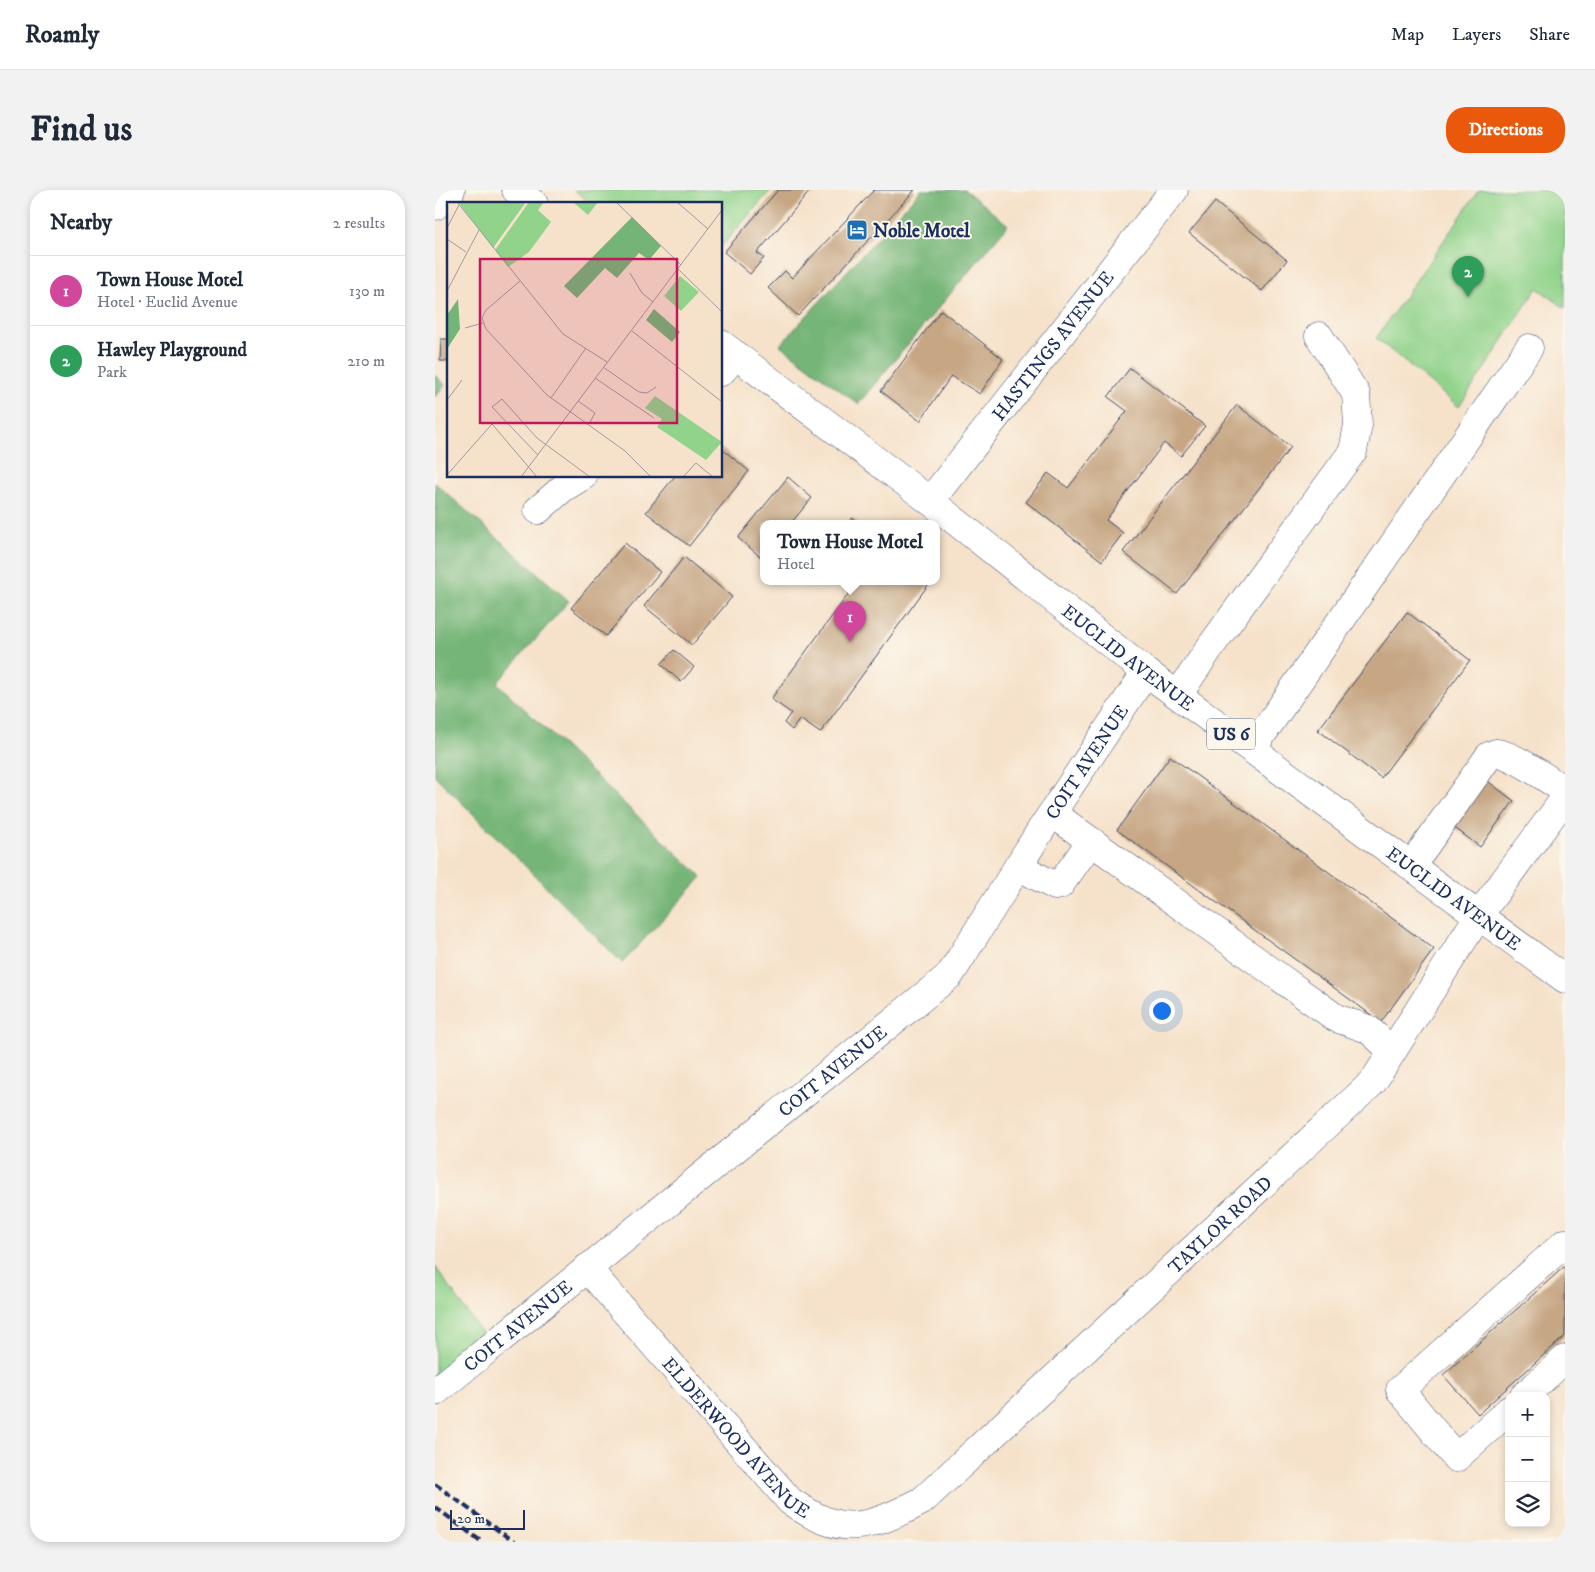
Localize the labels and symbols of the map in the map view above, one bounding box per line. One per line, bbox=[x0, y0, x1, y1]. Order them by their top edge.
inset map bbox=[447, 202, 723, 478]
hotel icon: Noble Motel bbox=[845, 218, 869, 242]
place label: Noble Motel bbox=[873, 220, 970, 243]
pin: 2 bbox=[1452, 256, 1484, 297]
street label: HASTINGS AVENUE bbox=[988, 267, 1119, 426]
street label: EUCLID AVENUE bbox=[1057, 600, 1198, 717]
pin: 1 bbox=[834, 601, 866, 642]
street label: COIT AVENUE bbox=[1041, 701, 1134, 824]
road number: US 6 bbox=[1207, 718, 1255, 750]
street label: EUCLID AVENUE bbox=[1382, 842, 1525, 956]
your location bbox=[1149, 998, 1175, 1024]
street label: COIT AVENUE bbox=[774, 1021, 892, 1122]
street label: TAYLOR ROAD bbox=[1164, 1172, 1278, 1279]
street label: COIT AVENUE bbox=[459, 1276, 577, 1377]
street label: ELDERWOOD AVENUE bbox=[657, 1353, 814, 1524]
scale bar bbox=[450, 1507, 525, 1530]

